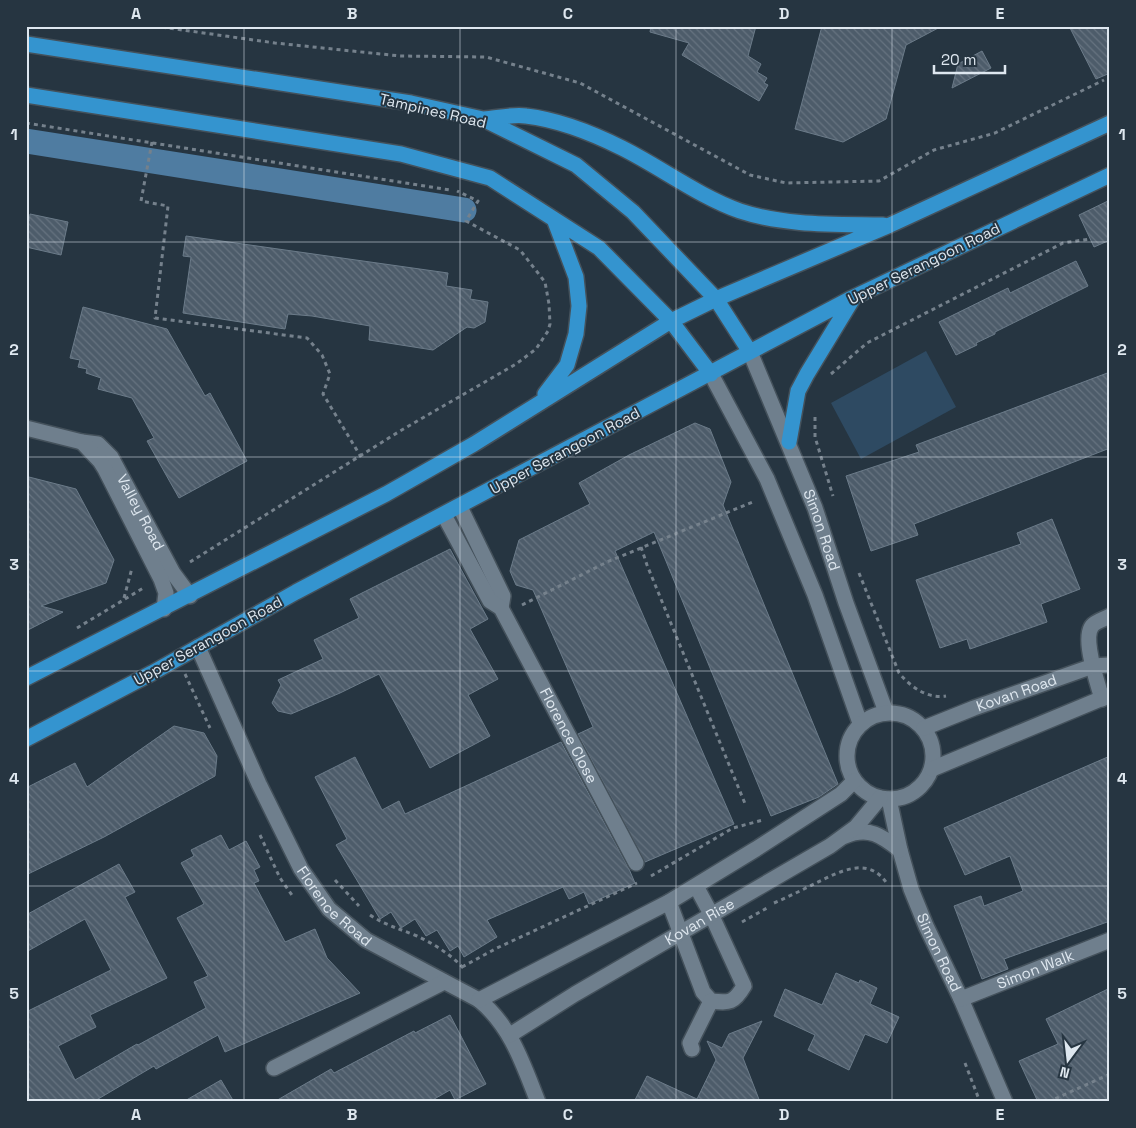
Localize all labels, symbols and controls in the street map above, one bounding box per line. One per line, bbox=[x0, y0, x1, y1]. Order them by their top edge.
text: A bbox=[131, 3, 141, 24]
text: B bbox=[347, 3, 357, 24]
text: C bbox=[563, 3, 573, 24]
text: D bbox=[779, 3, 789, 24]
text: E bbox=[996, 3, 1005, 24]
scale bar bbox=[934, 42, 1005, 74]
text: 20 m bbox=[941, 50, 976, 69]
street label: Tampines Road bbox=[378, 89, 488, 132]
text: 1 bbox=[10, 124, 18, 145]
text: 1 bbox=[1118, 124, 1126, 145]
street label: Upper Serangoon Road bbox=[845, 218, 1003, 309]
text: 2 bbox=[9, 339, 19, 360]
text: 2 bbox=[1117, 339, 1127, 360]
street label: Upper Serangoon Road bbox=[487, 403, 643, 498]
street label: Valley Road bbox=[113, 471, 169, 553]
street label: Simon Road bbox=[799, 486, 845, 573]
text: 3 bbox=[9, 554, 19, 575]
text: 3 bbox=[1117, 554, 1127, 575]
street label: Upper Serangoon Road bbox=[130, 592, 285, 689]
street label: Kovan Road bbox=[974, 670, 1059, 715]
street label: Florence Close bbox=[536, 684, 602, 787]
text: 4 bbox=[9, 768, 19, 789]
text: 4 bbox=[1117, 768, 1127, 789]
street label: Florence Road bbox=[293, 862, 376, 950]
street label: Kovan Rise bbox=[661, 894, 738, 949]
street label: Simon Road bbox=[913, 910, 966, 995]
street label: Simon Walk bbox=[994, 945, 1077, 993]
text: 5 bbox=[9, 983, 19, 1004]
text: 5 bbox=[1117, 983, 1127, 1004]
north arrow bbox=[1044, 1036, 1094, 1086]
text: N bbox=[1058, 1063, 1072, 1082]
text: A bbox=[131, 1104, 141, 1125]
text: B bbox=[347, 1104, 357, 1125]
text: C bbox=[563, 1104, 573, 1125]
text: D bbox=[779, 1104, 789, 1125]
text: E bbox=[996, 1104, 1005, 1125]

